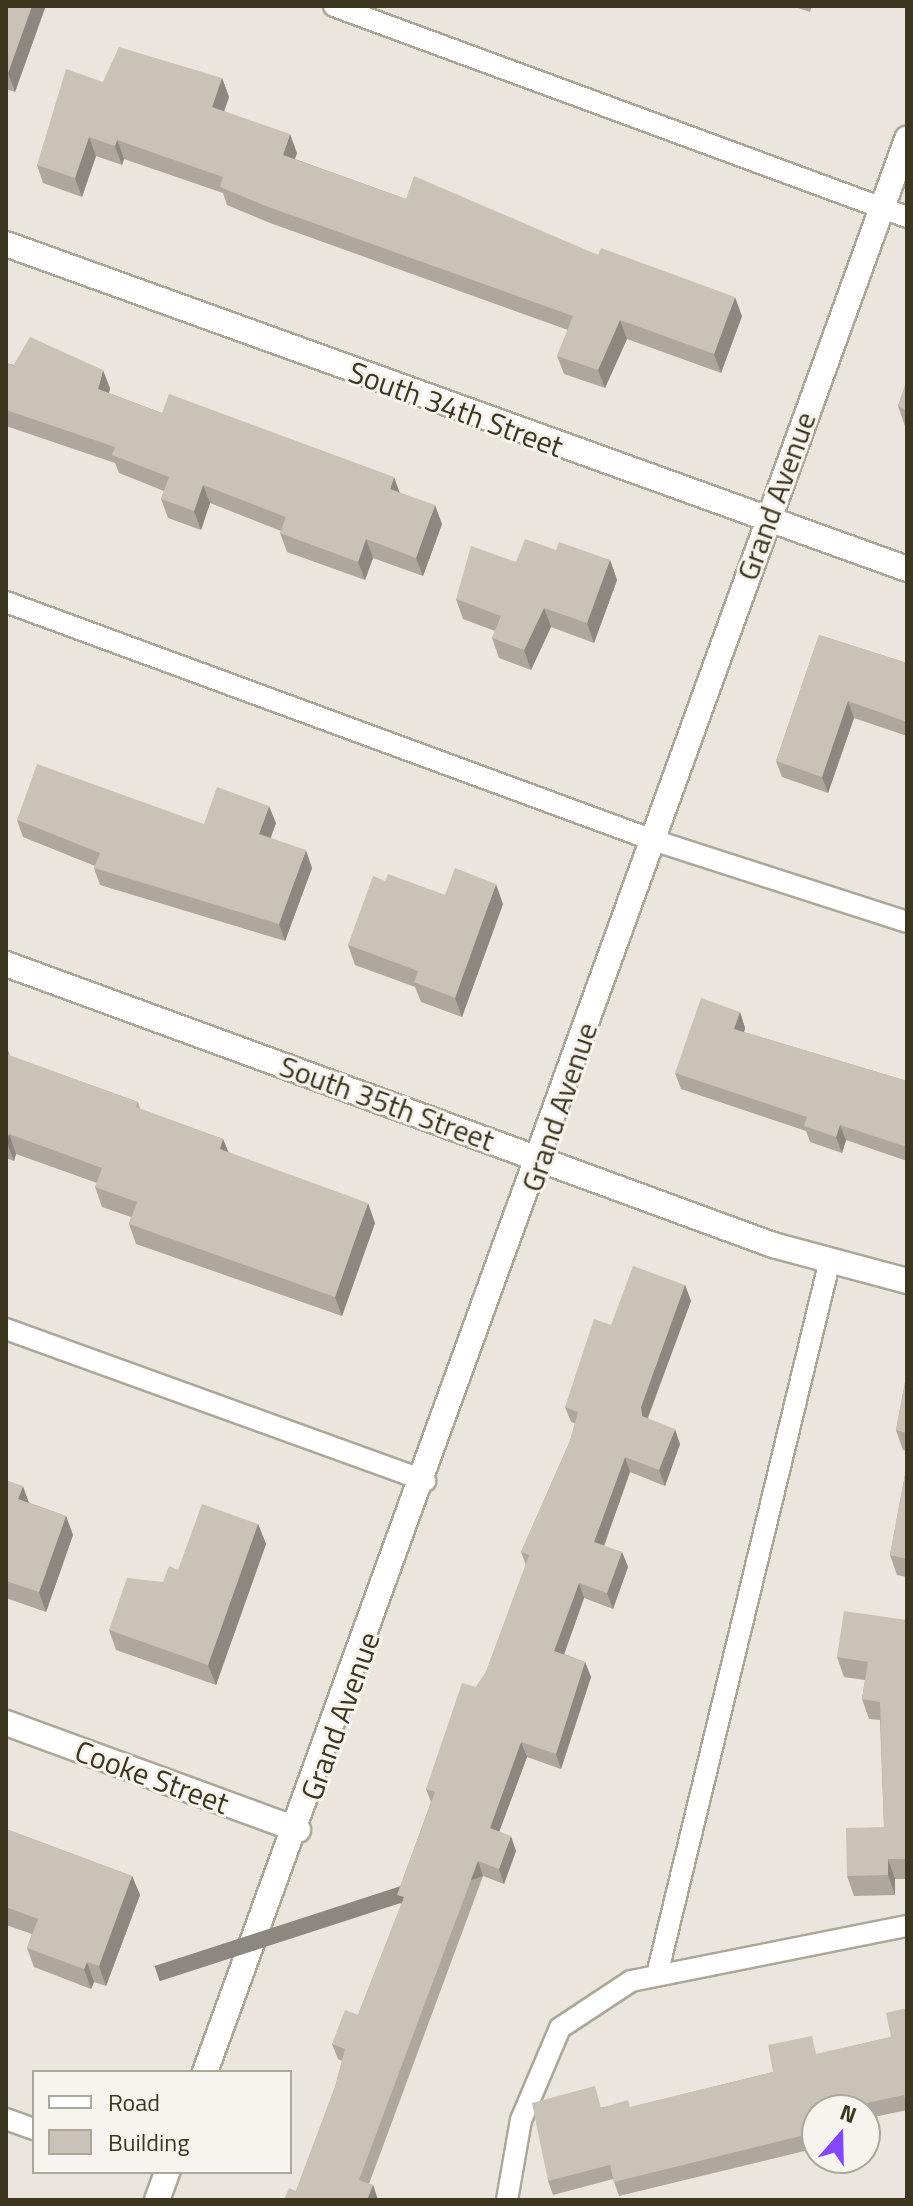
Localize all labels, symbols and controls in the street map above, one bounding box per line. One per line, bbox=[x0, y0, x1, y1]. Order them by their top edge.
street label: South 34th Street bbox=[344, 354, 568, 464]
street label: Grand Avenue bbox=[729, 407, 823, 585]
street label: Grand Avenue bbox=[513, 1018, 605, 1196]
street label: South 35th Street bbox=[275, 1048, 499, 1158]
street label: Grand Avenue bbox=[293, 1627, 387, 1805]
street label: Cooke Street bbox=[70, 1733, 234, 1821]
legend bbox=[32, 2070, 292, 2174]
text: Road bbox=[108, 2084, 160, 2120]
north arrow bbox=[801, 2094, 881, 2174]
text: N bbox=[836, 2095, 862, 2132]
text: Building bbox=[108, 2124, 190, 2160]

